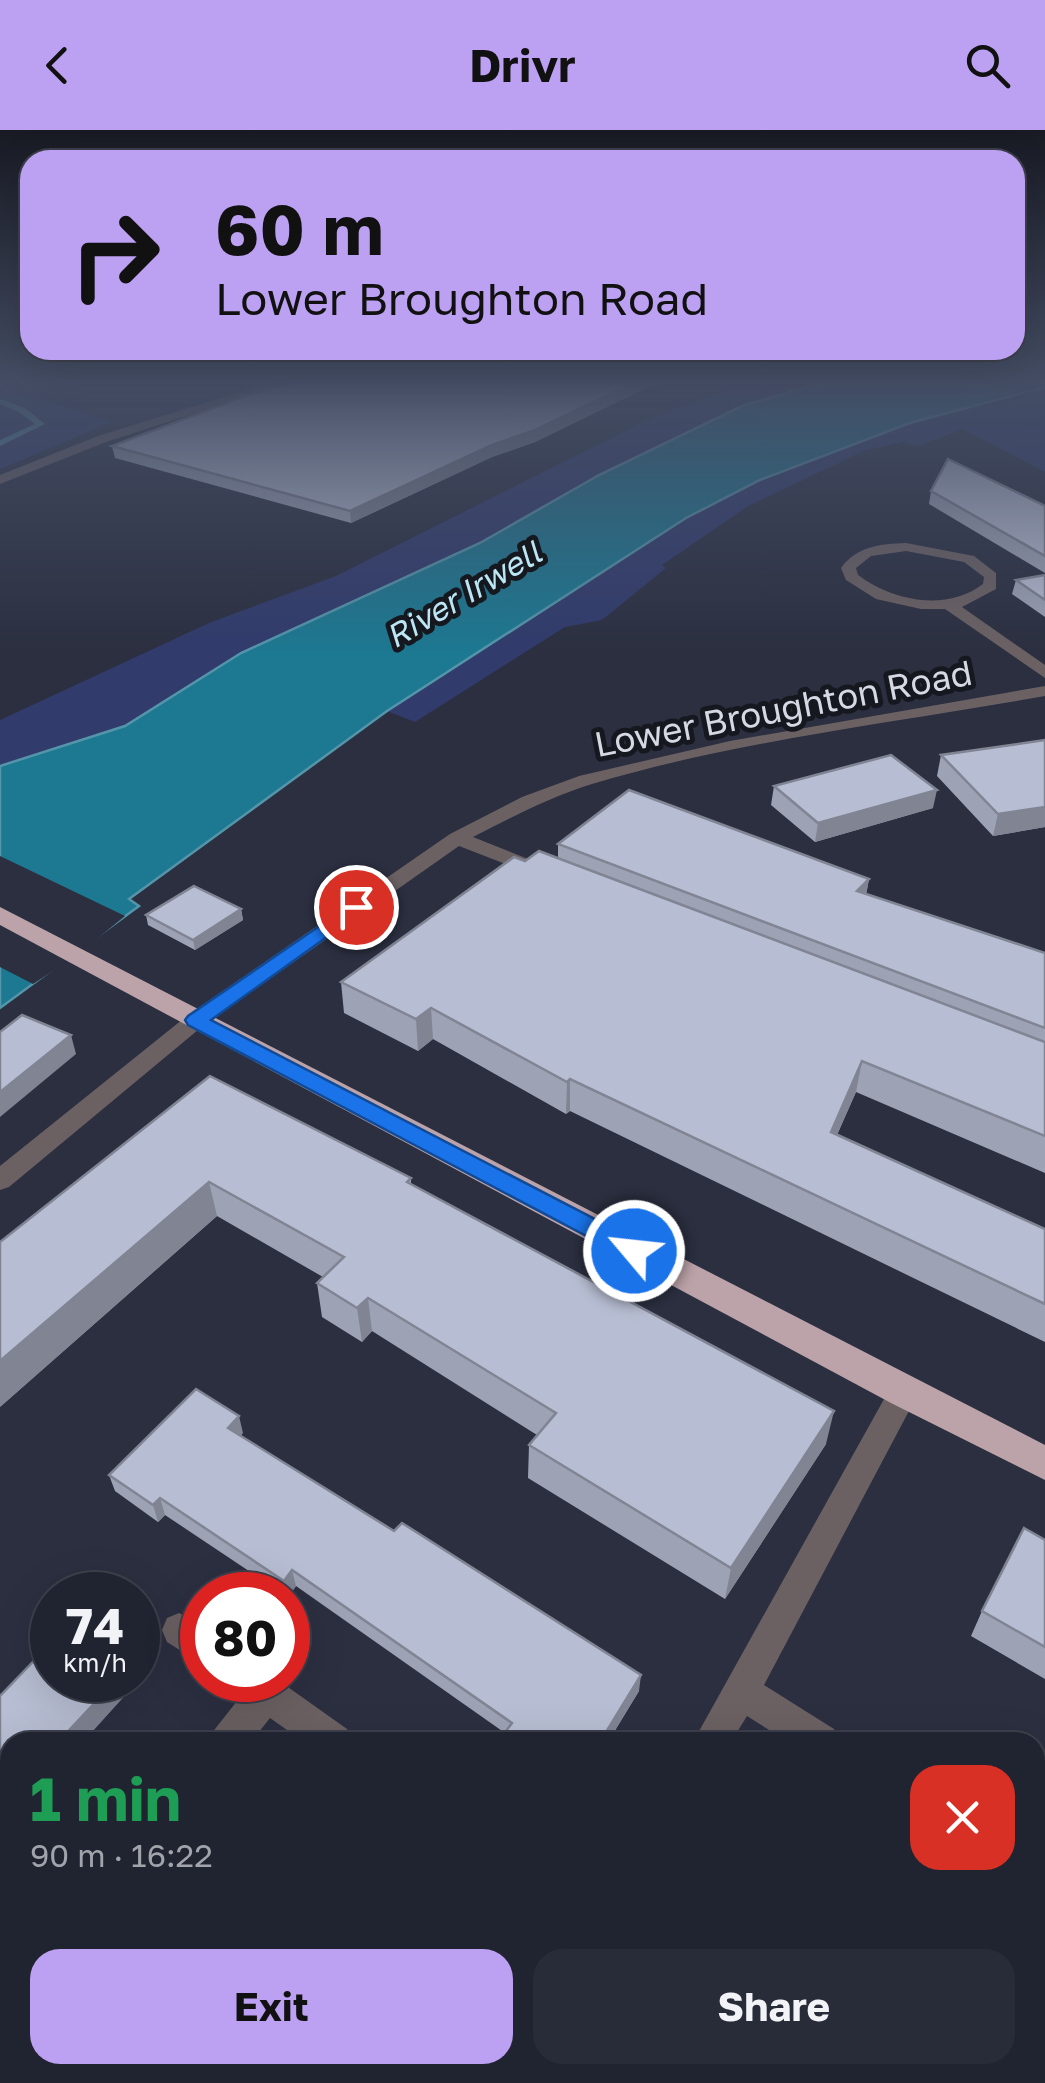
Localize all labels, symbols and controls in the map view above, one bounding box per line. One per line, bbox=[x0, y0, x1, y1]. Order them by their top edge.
icon: back bbox=[30, 38, 85, 93]
text: Drivr bbox=[469, 38, 576, 92]
icon: search bbox=[960, 38, 1015, 93]
text: 60 m bbox=[215, 186, 384, 270]
icon: right bbox=[50, 190, 180, 320]
text: Lower Broughton Road bbox=[215, 271, 708, 325]
water label: River Irwell bbox=[378, 532, 549, 655]
street label: Lower Broughton Road bbox=[591, 651, 975, 765]
pin bbox=[314, 865, 399, 950]
icon: arrive bbox=[329, 880, 384, 935]
position arrow bbox=[582, 1199, 686, 1303]
speed limit sign: 80 bbox=[180, 1572, 310, 1702]
text: 74 bbox=[66, 1595, 124, 1655]
text: km/h bbox=[63, 1647, 127, 1678]
text: 1 min bbox=[30, 1762, 181, 1834]
button: close bbox=[910, 1765, 1015, 1870]
text: 90 m · 16:22 bbox=[30, 1836, 213, 1874]
button: Exit bbox=[30, 1949, 513, 2064]
button: Share bbox=[533, 1949, 1015, 2064]

